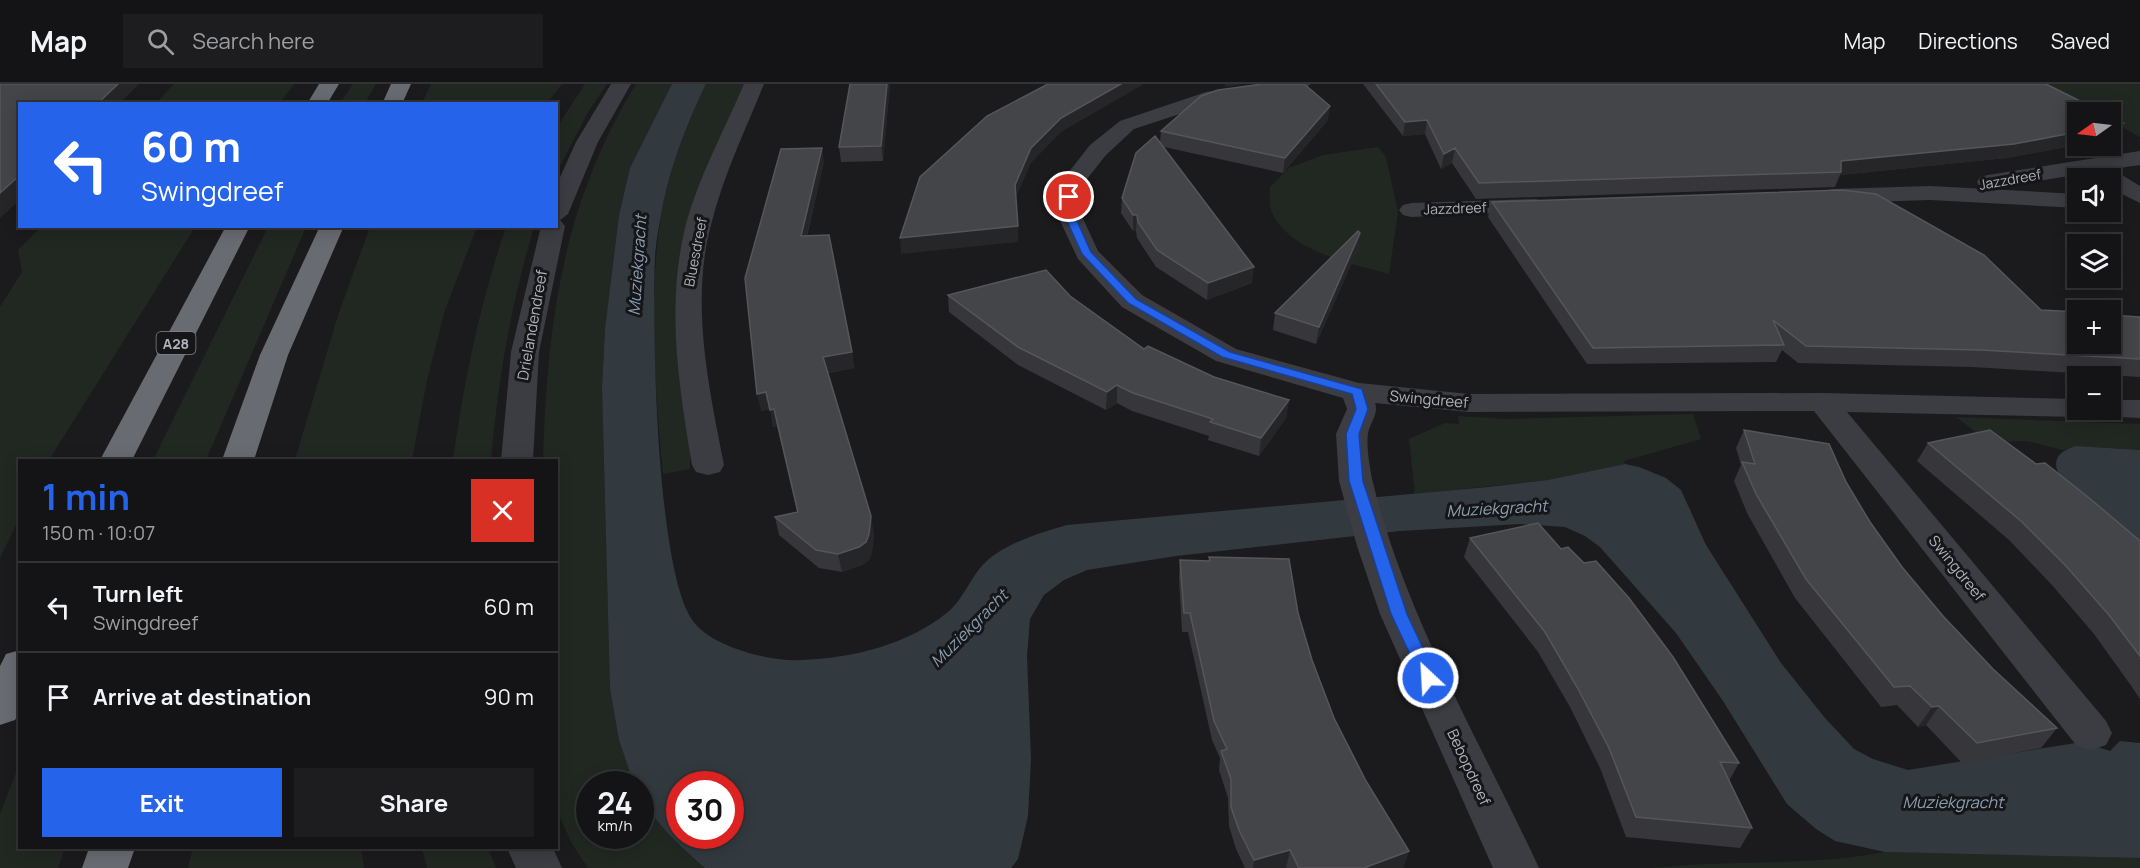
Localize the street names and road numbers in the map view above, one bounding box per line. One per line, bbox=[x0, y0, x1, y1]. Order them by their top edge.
street label: Jazzdreef bbox=[1977, 164, 2043, 194]
street label: Jazzdreef bbox=[1423, 197, 1487, 219]
street label: Bluesdreef bbox=[679, 216, 711, 288]
street label: Drielandendreef bbox=[512, 267, 552, 382]
road number: A28 bbox=[156, 332, 195, 354]
street label: Swingdreef bbox=[1389, 385, 1470, 413]
street label: Swingdreef bbox=[1924, 531, 1990, 606]
street label: Bebopdreef bbox=[1442, 726, 1496, 809]

